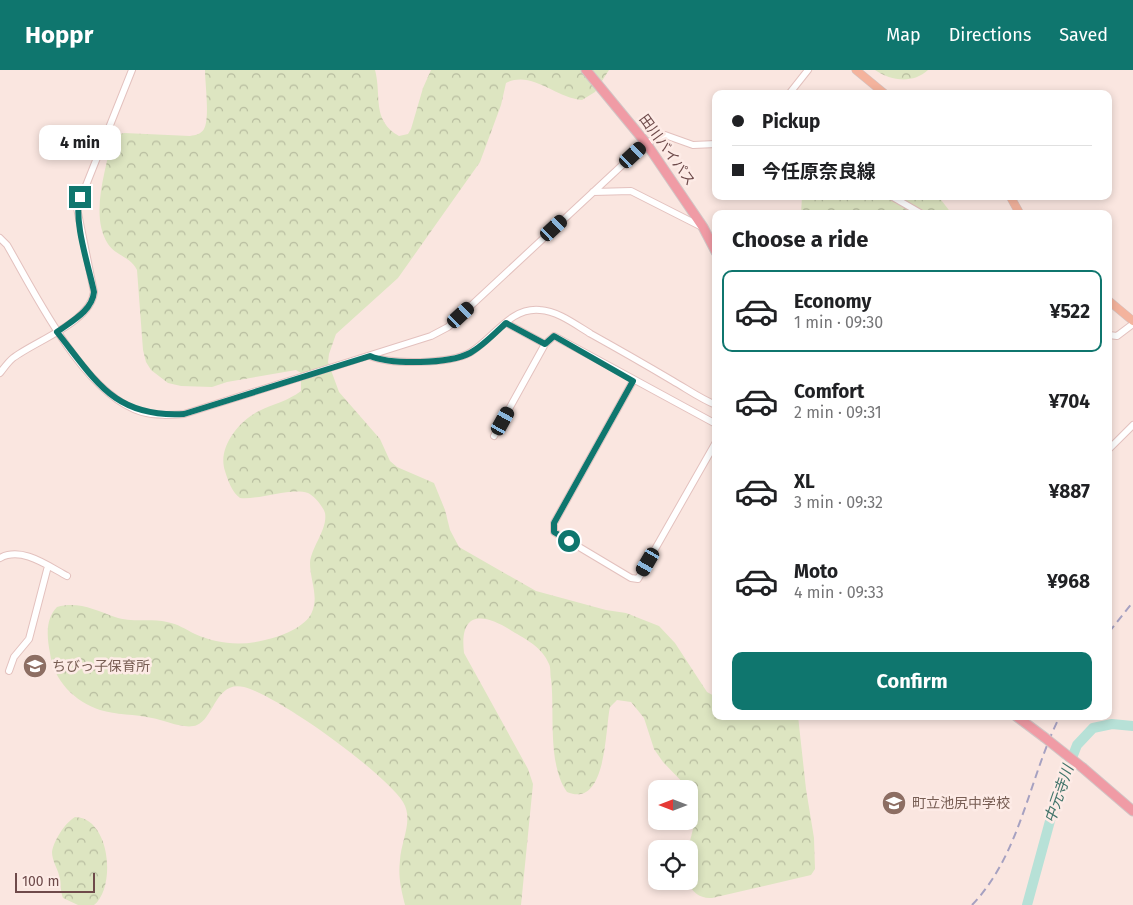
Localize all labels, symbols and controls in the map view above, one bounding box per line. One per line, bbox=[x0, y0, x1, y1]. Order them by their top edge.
text: Hoppr bbox=[25, 21, 93, 49]
text: Map bbox=[886, 24, 921, 46]
text: Directions bbox=[949, 24, 1031, 46]
text: Saved bbox=[1059, 24, 1108, 46]
text: Pickup bbox=[762, 110, 820, 133]
street label: 田川バイパス bbox=[636, 111, 698, 189]
callout: 4 min bbox=[39, 124, 121, 160]
text: 4 min bbox=[60, 133, 100, 152]
car bbox=[616, 139, 649, 171]
text: 今任原奈良線 bbox=[762, 160, 876, 183]
route end bbox=[69, 186, 91, 208]
car bbox=[537, 212, 570, 244]
text: Choose a ride bbox=[732, 226, 868, 253]
icon: car bbox=[734, 289, 779, 334]
text: Economy bbox=[794, 290, 871, 313]
car bbox=[444, 299, 477, 331]
text: ¥522 bbox=[1050, 300, 1090, 323]
text: 1 min · 09:30 bbox=[794, 313, 883, 332]
icon: car bbox=[734, 379, 779, 424]
text: Comfort bbox=[794, 380, 864, 403]
text: ¥704 bbox=[1049, 390, 1090, 413]
text: 2 min · 09:31 bbox=[794, 403, 882, 422]
car bbox=[489, 404, 516, 438]
icon: car bbox=[734, 469, 779, 514]
text: XL bbox=[794, 470, 815, 493]
text: ¥887 bbox=[1049, 480, 1090, 503]
text: 3 min · 09:32 bbox=[794, 493, 883, 512]
route start bbox=[558, 530, 580, 552]
car bbox=[634, 545, 661, 579]
icon: car bbox=[734, 559, 779, 604]
text: Moto bbox=[794, 560, 838, 583]
text: ¥968 bbox=[1047, 570, 1090, 593]
text: 4 min · 09:33 bbox=[794, 583, 884, 602]
button: Confirm bbox=[732, 652, 1092, 710]
school or university icon: ちびっ子保育所 bbox=[22, 653, 48, 679]
place label: ちびっ子保育所 bbox=[52, 658, 150, 675]
water label: 中元寺川 bbox=[1041, 761, 1078, 825]
north arrow bbox=[648, 780, 698, 830]
map controls bbox=[648, 780, 698, 890]
school or university icon: 町立池尻中学校 bbox=[881, 790, 907, 816]
place label: 町立池尻中学校 bbox=[912, 795, 1010, 812]
button: locate bbox=[648, 840, 698, 890]
scale bar bbox=[15, 870, 95, 893]
text: 100 m bbox=[22, 873, 59, 890]

